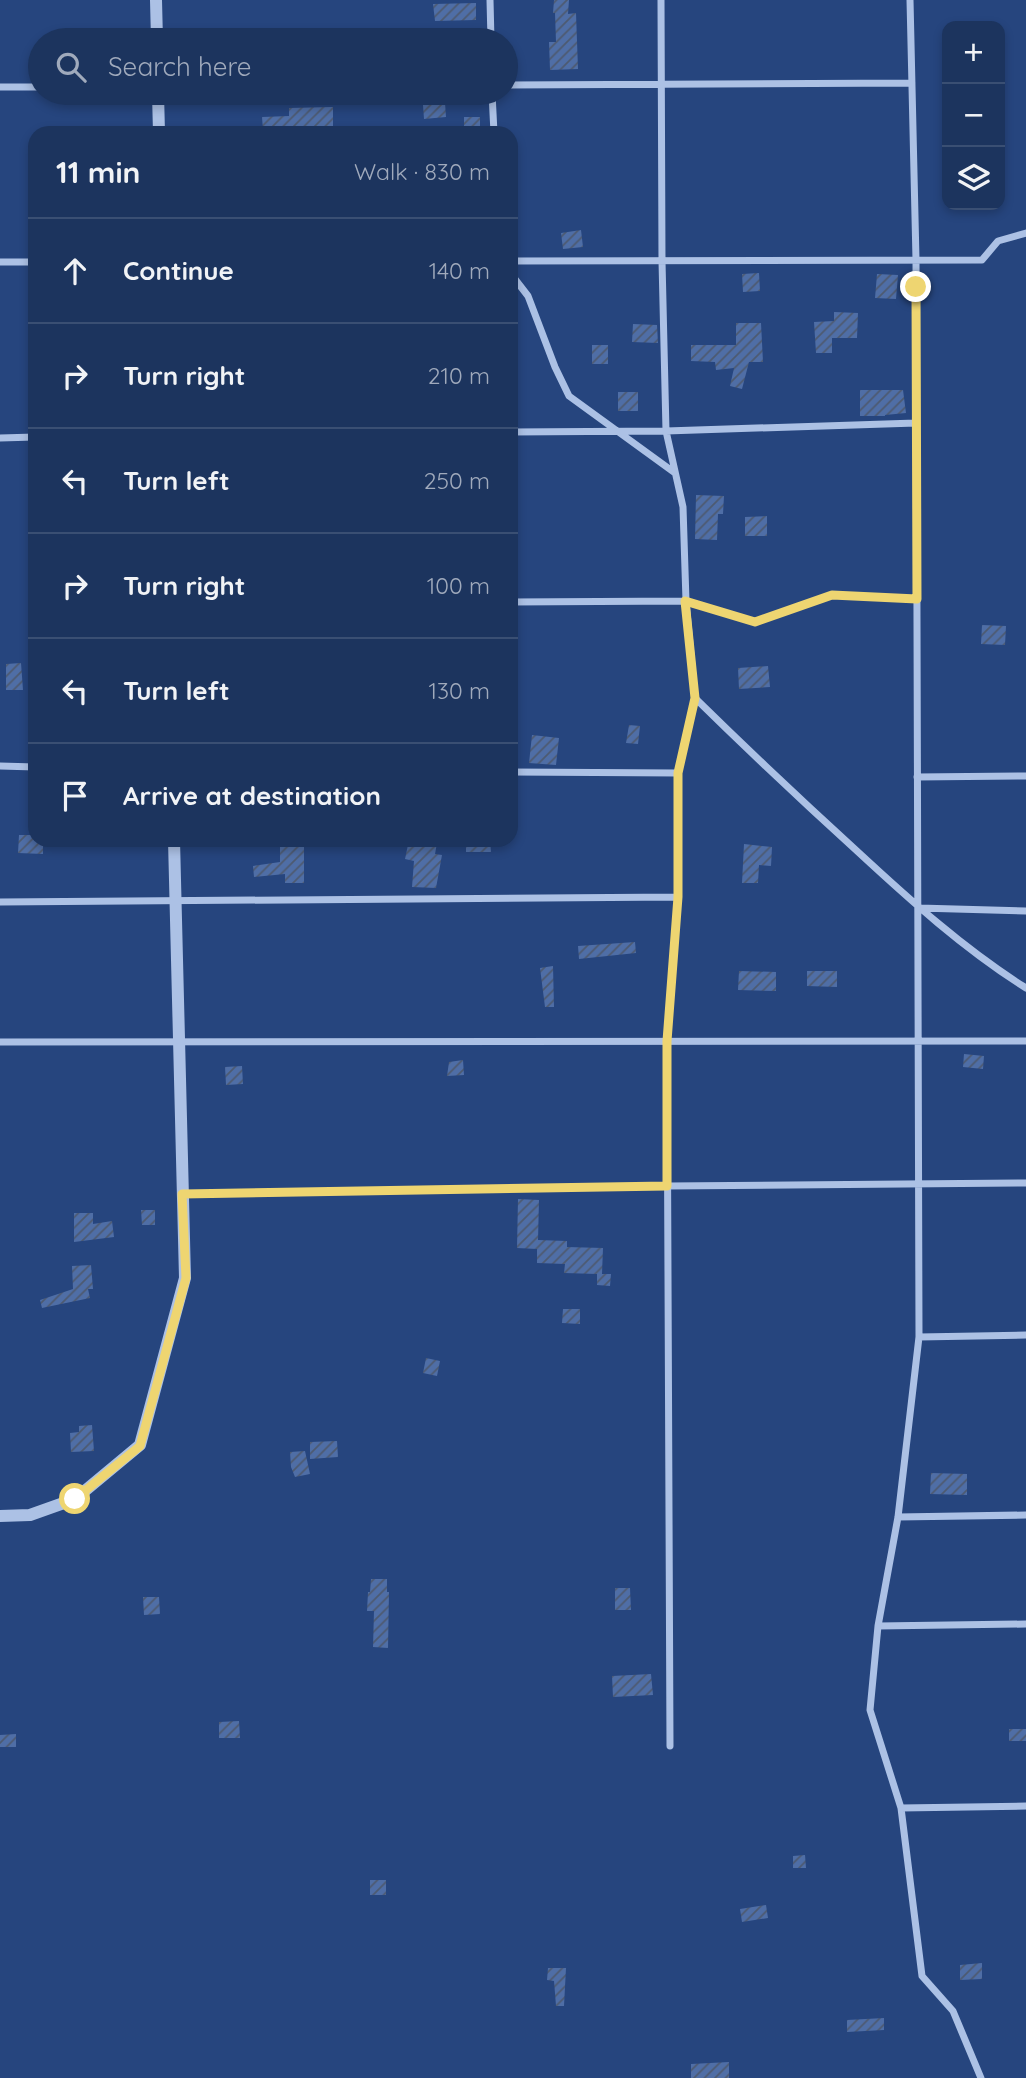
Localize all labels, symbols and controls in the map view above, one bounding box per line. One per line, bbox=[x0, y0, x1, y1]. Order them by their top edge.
map controls bbox=[942, 21, 1005, 210]
button: + bbox=[942, 21, 1005, 84]
search box bbox=[28, 28, 518, 105]
icon: search bbox=[52, 48, 90, 86]
text: Search here bbox=[108, 50, 252, 83]
button: − bbox=[942, 84, 1005, 147]
button: layers bbox=[942, 147, 1005, 210]
text: 11 min bbox=[56, 153, 140, 191]
text: Walk · 830 m bbox=[354, 157, 490, 186]
icon: ahead bbox=[56, 252, 94, 290]
text: Continue bbox=[123, 254, 234, 287]
text: 140 m bbox=[429, 256, 490, 285]
route end bbox=[900, 271, 931, 302]
icon: right bbox=[56, 357, 94, 395]
text: Turn right bbox=[123, 359, 245, 392]
text: 210 m bbox=[428, 361, 490, 390]
icon: left bbox=[56, 462, 94, 500]
text: Turn left bbox=[123, 464, 230, 497]
text: 250 m bbox=[424, 466, 490, 495]
icon: right bbox=[56, 567, 94, 605]
text: Turn right bbox=[123, 569, 245, 602]
text: 100 m bbox=[427, 571, 490, 600]
icon: left bbox=[56, 672, 94, 710]
text: Turn left bbox=[123, 674, 230, 707]
text: 130 m bbox=[428, 676, 490, 705]
icon: arrive bbox=[56, 777, 94, 815]
text: Arrive at destination bbox=[123, 779, 381, 812]
route start bbox=[59, 1483, 90, 1514]

